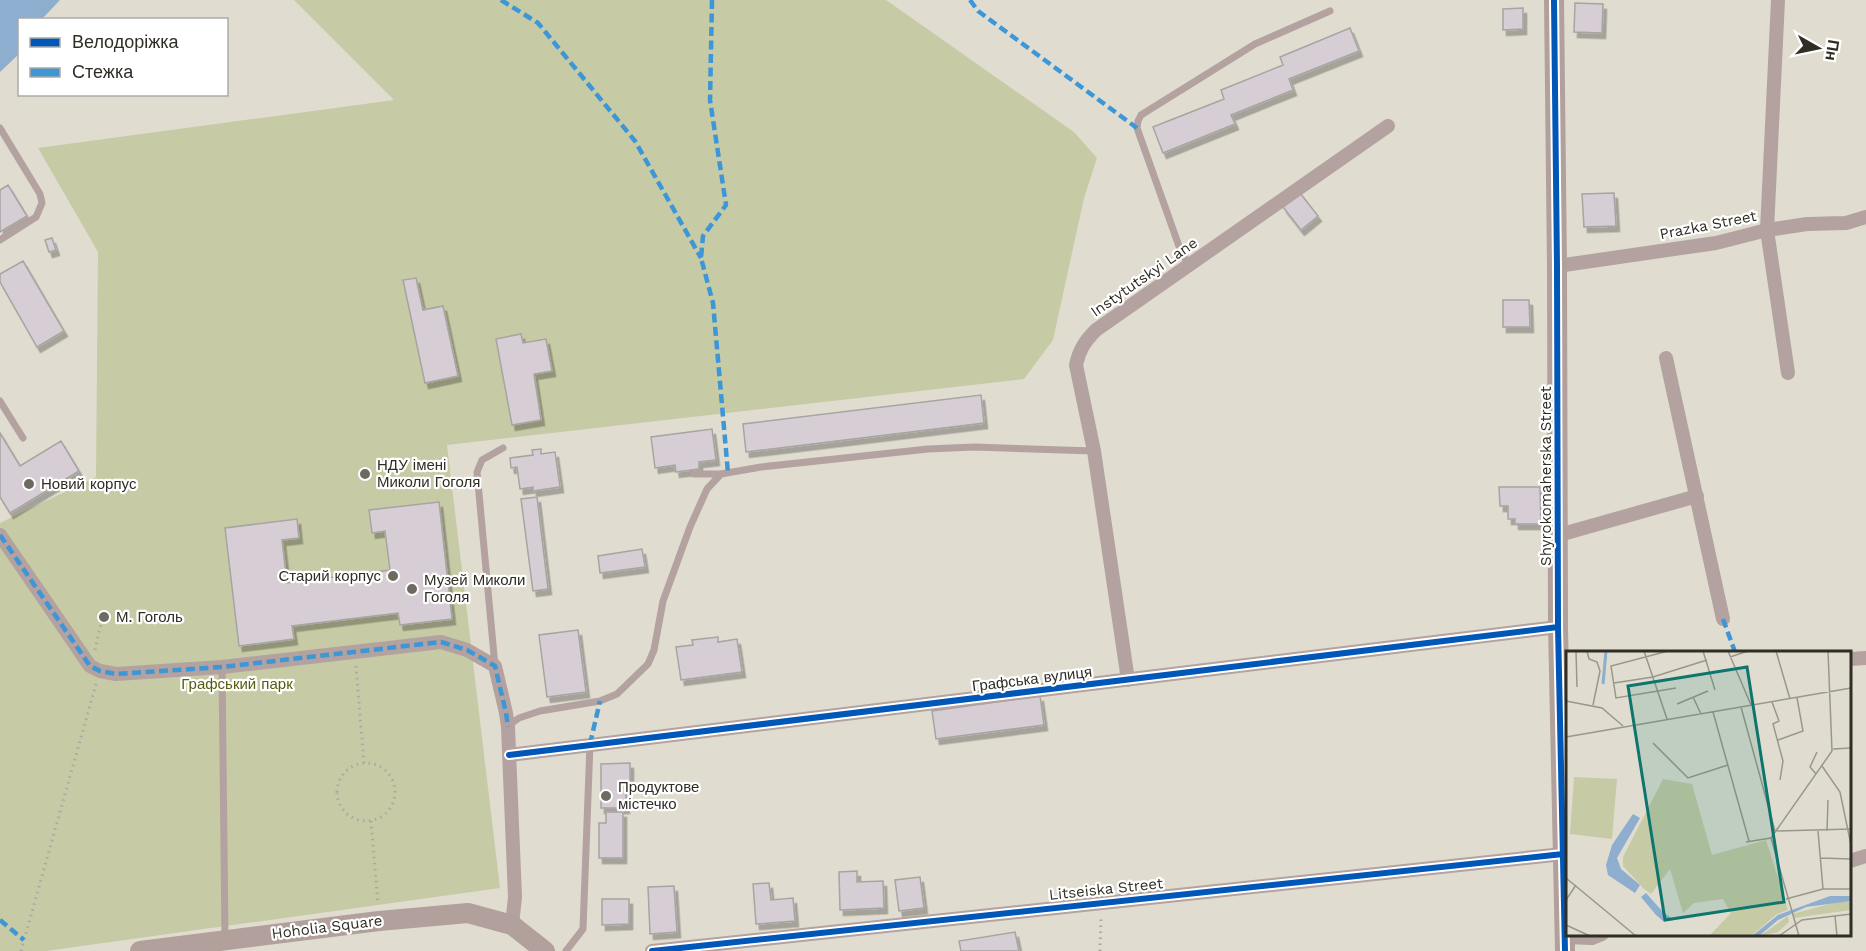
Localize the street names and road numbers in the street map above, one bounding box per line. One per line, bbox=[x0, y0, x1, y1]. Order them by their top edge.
street label: Prazka Street bbox=[1658, 207, 1759, 243]
street label: Instytutskyi Lane bbox=[1087, 233, 1201, 321]
street label: Shyrokomaherska Street bbox=[1537, 385, 1555, 566]
street label: Графська вулиця bbox=[971, 663, 1093, 695]
street label: Litseiska Street bbox=[1048, 874, 1165, 904]
street label: Hoholia Square bbox=[271, 911, 383, 943]

